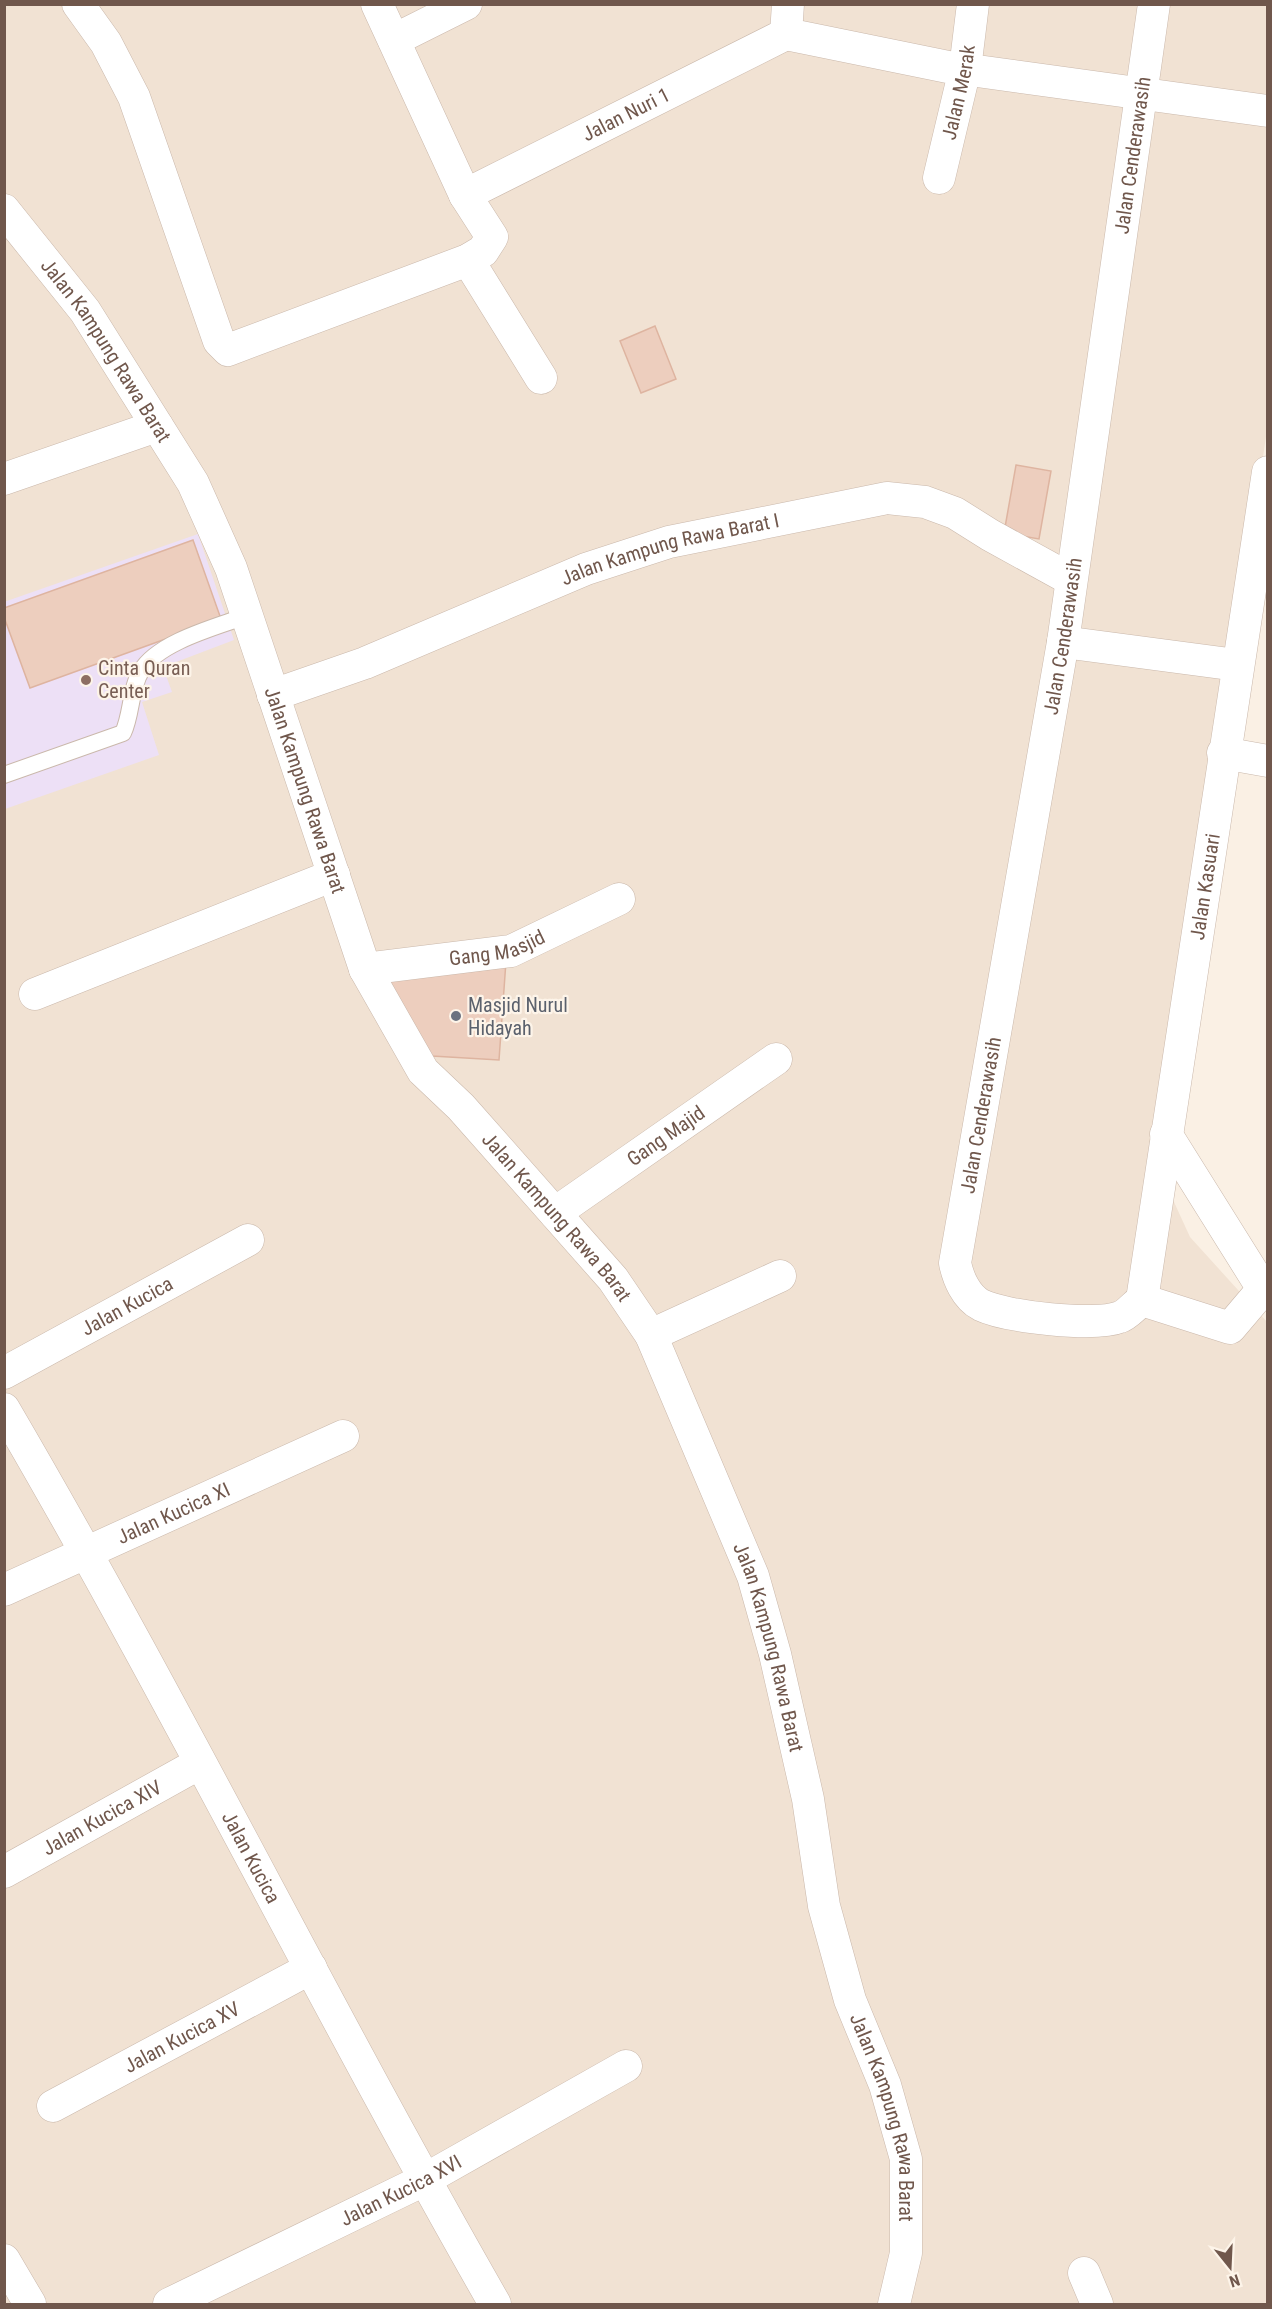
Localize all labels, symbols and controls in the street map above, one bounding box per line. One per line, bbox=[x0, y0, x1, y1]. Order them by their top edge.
street label: Jalan Merak bbox=[937, 44, 980, 142]
street label: Jalan Cenderawasih bbox=[1109, 75, 1156, 235]
street label: Jalan Nuri 1 bbox=[578, 82, 674, 146]
street label: Jalan Kampung Rawa Barat bbox=[36, 254, 176, 447]
street label: Jalan Kampung Rawa Barat I bbox=[557, 508, 781, 590]
street label: Jalan Cenderawasih bbox=[1039, 556, 1087, 717]
place label: Cinta Quran Center bbox=[98, 656, 190, 703]
marker: Cinta Quran Center bbox=[79, 673, 93, 687]
street label: Jalan Kampung Rawa Barat bbox=[260, 684, 351, 897]
street label: Jalan Kasuari bbox=[1185, 832, 1225, 942]
street label: Gang Masjid bbox=[448, 925, 549, 971]
place label: Masjid Nurul Hidayah bbox=[468, 993, 568, 1040]
marker: Masjid Nurul Hidayah bbox=[449, 1009, 463, 1023]
street label: Jalan Cenderawasih bbox=[955, 1035, 1006, 1195]
street label: Gang Majid bbox=[622, 1100, 709, 1171]
street label: Jalan Kampung Rawa Barat bbox=[477, 1127, 637, 1306]
street label: Jalan Kucica bbox=[77, 1271, 177, 1341]
street label: Jalan Kucica XI bbox=[113, 1477, 234, 1549]
street label: Jalan Kampung Rawa Barat bbox=[728, 1539, 809, 1754]
street label: Jalan Kucica XIV bbox=[38, 1775, 166, 1860]
street label: Jalan Kucica bbox=[217, 1807, 286, 1907]
street label: Jalan Kucica XV bbox=[120, 1996, 244, 2078]
street label: Jalan Kampung Rawa Barat bbox=[845, 2010, 918, 2222]
street label: Jalan Kucica XVI bbox=[336, 2149, 465, 2231]
north arrow bbox=[1200, 2237, 1260, 2297]
text: N bbox=[1227, 2270, 1242, 2291]

